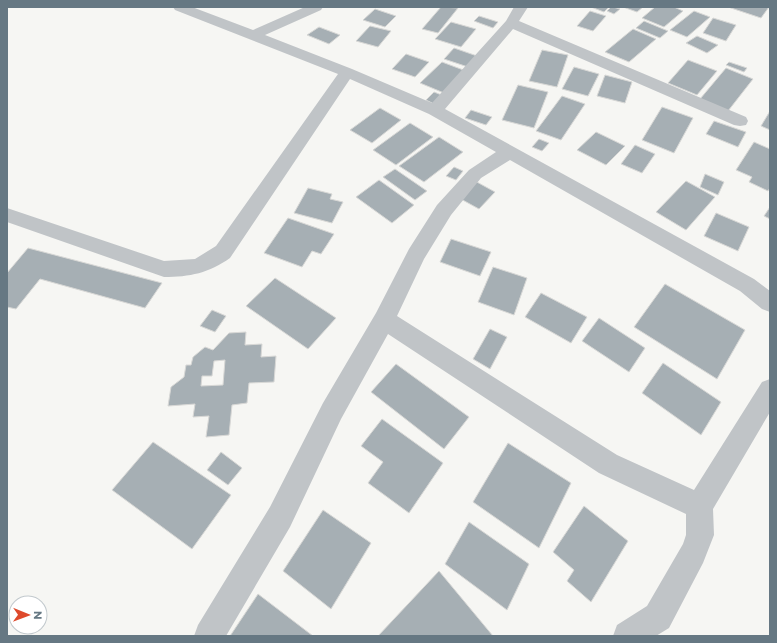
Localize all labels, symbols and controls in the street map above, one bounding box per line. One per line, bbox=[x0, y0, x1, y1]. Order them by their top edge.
north arrow bbox=[8, 595, 48, 635]
text: N bbox=[31, 611, 45, 620]

